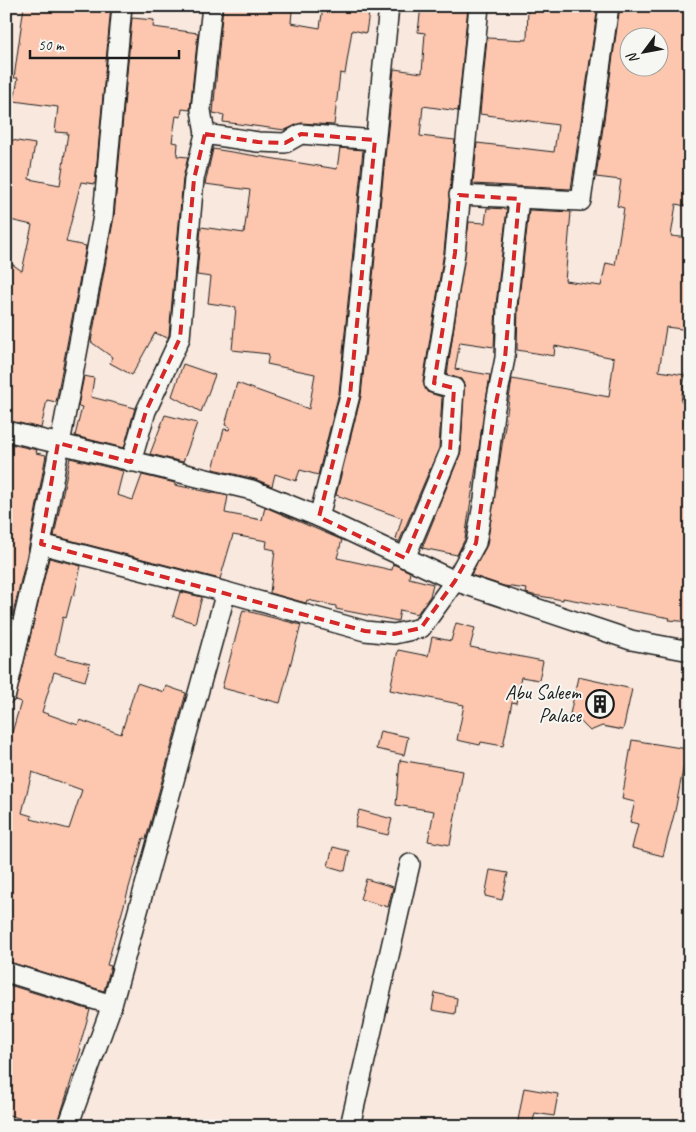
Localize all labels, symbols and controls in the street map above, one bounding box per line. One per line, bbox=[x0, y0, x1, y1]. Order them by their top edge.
scale bar bbox=[30, 28, 179, 60]
north arrow bbox=[618, 28, 668, 78]
text: 50 m bbox=[38, 36, 65, 55]
text: N bbox=[623, 48, 643, 67]
place label: Abu Saleem Palace bbox=[505, 680, 582, 728]
building icon: Abu Saleem Palace bbox=[585, 689, 615, 719]

